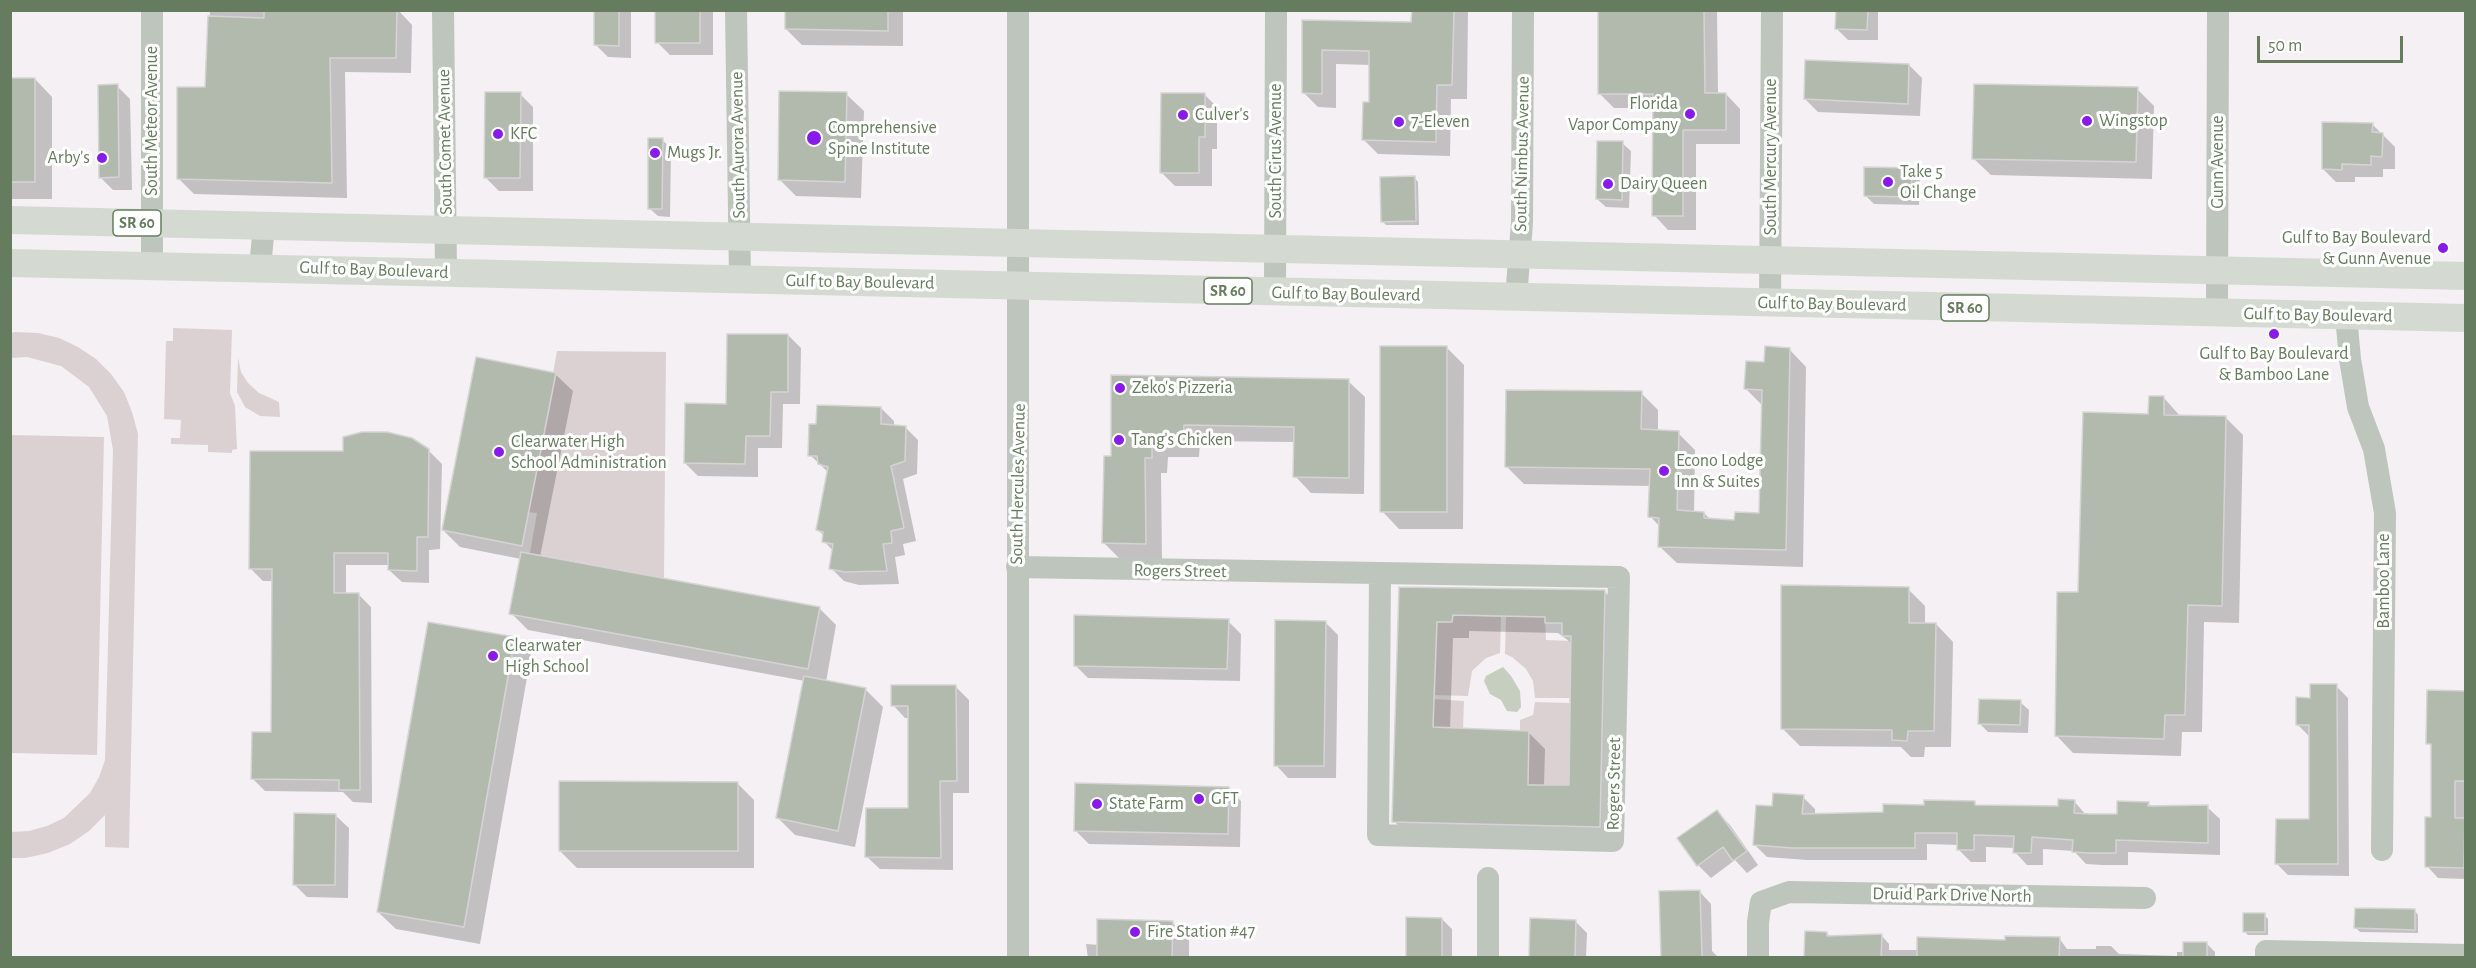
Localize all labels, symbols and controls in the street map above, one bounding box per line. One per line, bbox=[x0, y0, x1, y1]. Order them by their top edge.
scale bar bbox=[2260, 24, 2406, 62]
text: 50 m bbox=[2268, 37, 2302, 55]
street label: South Meteor Avenue bbox=[141, 46, 163, 196]
street label: South Comet Avenue bbox=[433, 69, 457, 215]
street label: South Aurora Avenue bbox=[726, 71, 750, 219]
street label: South Nimbus Avenue bbox=[1510, 76, 1534, 232]
street label: South Mercury Avenue bbox=[1760, 78, 1782, 236]
street label: South Cirus Avenue bbox=[1265, 83, 1287, 219]
place label: Florida Vapor Company bbox=[1568, 93, 1678, 136]
place label: Culver's bbox=[1195, 104, 1249, 126]
marker: Florida Vapor Company bbox=[1683, 107, 1697, 121]
marker: Culver's bbox=[1176, 108, 1190, 122]
place label: Wingstop bbox=[2099, 110, 2168, 132]
place label: 7-Eleven bbox=[1411, 111, 1470, 133]
marker: Wingstop bbox=[2080, 114, 2094, 128]
marker: 7-Eleven bbox=[1392, 115, 1406, 129]
street label: Gunn Avenue bbox=[2207, 115, 2229, 209]
place label: Comprehensive Spine Institute bbox=[828, 117, 937, 160]
place label: KFC bbox=[510, 123, 537, 145]
marker: KFC bbox=[491, 127, 505, 141]
marker: Comprehensive Spine Institute bbox=[805, 129, 823, 147]
place label: Mugs Jr. bbox=[667, 142, 722, 164]
marker: Mugs Jr. bbox=[648, 146, 662, 160]
place label: Arby's bbox=[48, 147, 90, 169]
marker: Arby's bbox=[95, 151, 109, 165]
place label: Take 5 Oil Change bbox=[1900, 161, 1976, 204]
place label: Dairy Queen bbox=[1620, 173, 1708, 195]
marker: Take 5 Oil Change bbox=[1881, 175, 1895, 189]
marker: Dairy Queen bbox=[1601, 177, 1615, 191]
road number: SR 60 bbox=[113, 210, 161, 236]
place label: Gulf to Bay Boulevard & Gunn Avenue bbox=[2282, 227, 2431, 270]
marker: Gulf to Bay Boulevard & Gunn Avenue bbox=[2436, 241, 2450, 255]
street label: Gulf to Bay Boulevard bbox=[299, 257, 449, 283]
street label: Gulf to Bay Boulevard bbox=[785, 270, 935, 294]
road number: SR 60 bbox=[1204, 278, 1252, 304]
street label: Gulf to Bay Boulevard bbox=[1271, 282, 1421, 306]
street label: Gulf to Bay Boulevard bbox=[1757, 292, 1907, 316]
road number: SR 60 bbox=[1941, 295, 1989, 321]
street label: Gulf to Bay Boulevard bbox=[2243, 303, 2393, 327]
marker: Gulf to Bay Boulevard & Bamboo Lane bbox=[2267, 327, 2281, 341]
place label: Gulf to Bay Boulevard & Bamboo Lane bbox=[2199, 343, 2349, 386]
place label: Zeko's Pizzeria bbox=[1132, 377, 1233, 399]
marker: Zeko's Pizzeria bbox=[1113, 381, 1127, 395]
street label: South Hercules Avenue bbox=[1006, 403, 1030, 565]
place label: Tang's Chicken bbox=[1131, 429, 1233, 451]
place label: Clearwater High School Administration bbox=[511, 431, 667, 474]
marker: Tang's Chicken bbox=[1112, 433, 1126, 447]
marker: Clearwater High School Administration bbox=[492, 445, 506, 459]
place label: Econo Lodge Inn & Suites bbox=[1676, 450, 1763, 492]
marker: Econo Lodge Inn & Suites bbox=[1657, 464, 1671, 478]
street label: Bamboo Lane bbox=[2373, 533, 2395, 629]
street label: Rogers Street bbox=[1133, 559, 1227, 583]
place label: Clearwater High School bbox=[505, 635, 589, 678]
marker: Clearwater High School bbox=[486, 649, 500, 663]
street label: Rogers Street bbox=[1602, 737, 1626, 831]
place label: GFT bbox=[1211, 788, 1239, 810]
marker: GFT bbox=[1192, 792, 1206, 806]
place label: State Farm bbox=[1109, 793, 1184, 815]
marker: State Farm bbox=[1090, 797, 1104, 811]
street label: Druid Park Drive North bbox=[1872, 883, 2032, 907]
place label: Fire Station #47 bbox=[1147, 921, 1255, 943]
marker: Fire Station #47 bbox=[1128, 925, 1142, 939]

